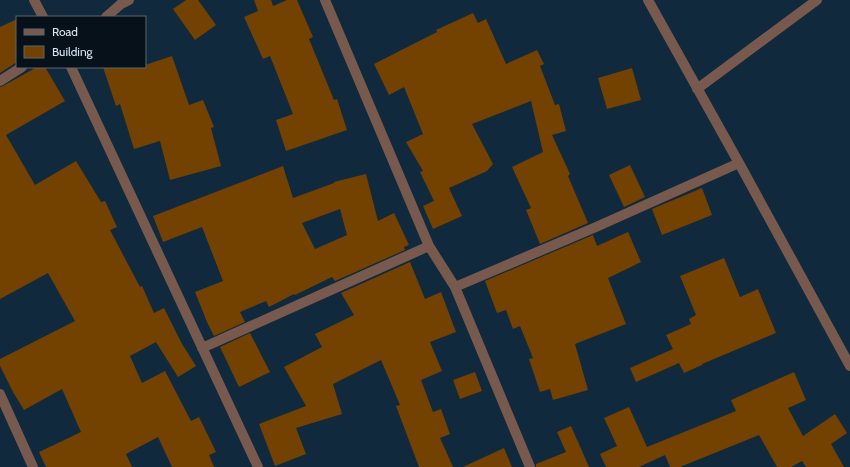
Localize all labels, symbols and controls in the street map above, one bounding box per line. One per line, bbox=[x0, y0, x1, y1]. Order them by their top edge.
legend bbox=[16, 16, 146, 68]
text: Road bbox=[52, 24, 78, 39]
text: Building bbox=[52, 44, 94, 59]

